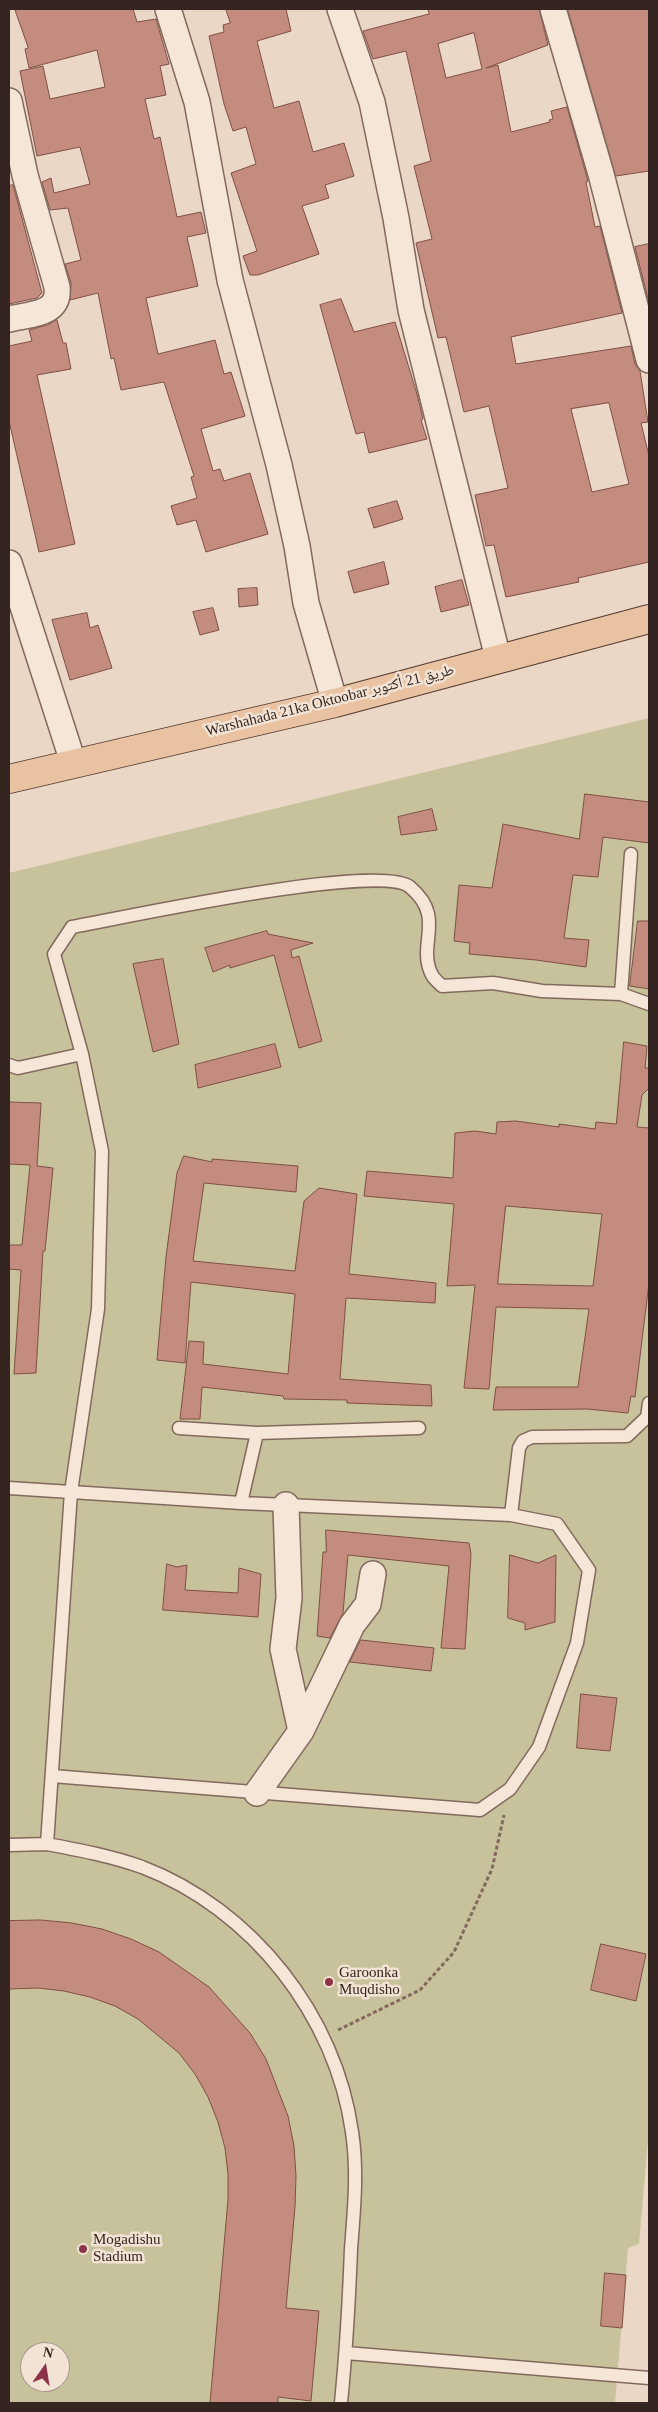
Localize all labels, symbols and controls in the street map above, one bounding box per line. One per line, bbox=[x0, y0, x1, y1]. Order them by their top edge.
street label: Warshahada 21ka Oktoobar طريق 21 أكتوبر bbox=[204, 661, 456, 741]
place label: Garoonka Muqdisho bbox=[339, 1964, 400, 1999]
marker: Garoonka Muqdisho bbox=[323, 1976, 335, 1988]
place label: Mogadishu Stadium bbox=[93, 2231, 160, 2266]
marker: Mogadishu Stadium bbox=[77, 2243, 89, 2255]
north arrow bbox=[20, 2342, 70, 2392]
text: N bbox=[42, 2344, 55, 2361]

